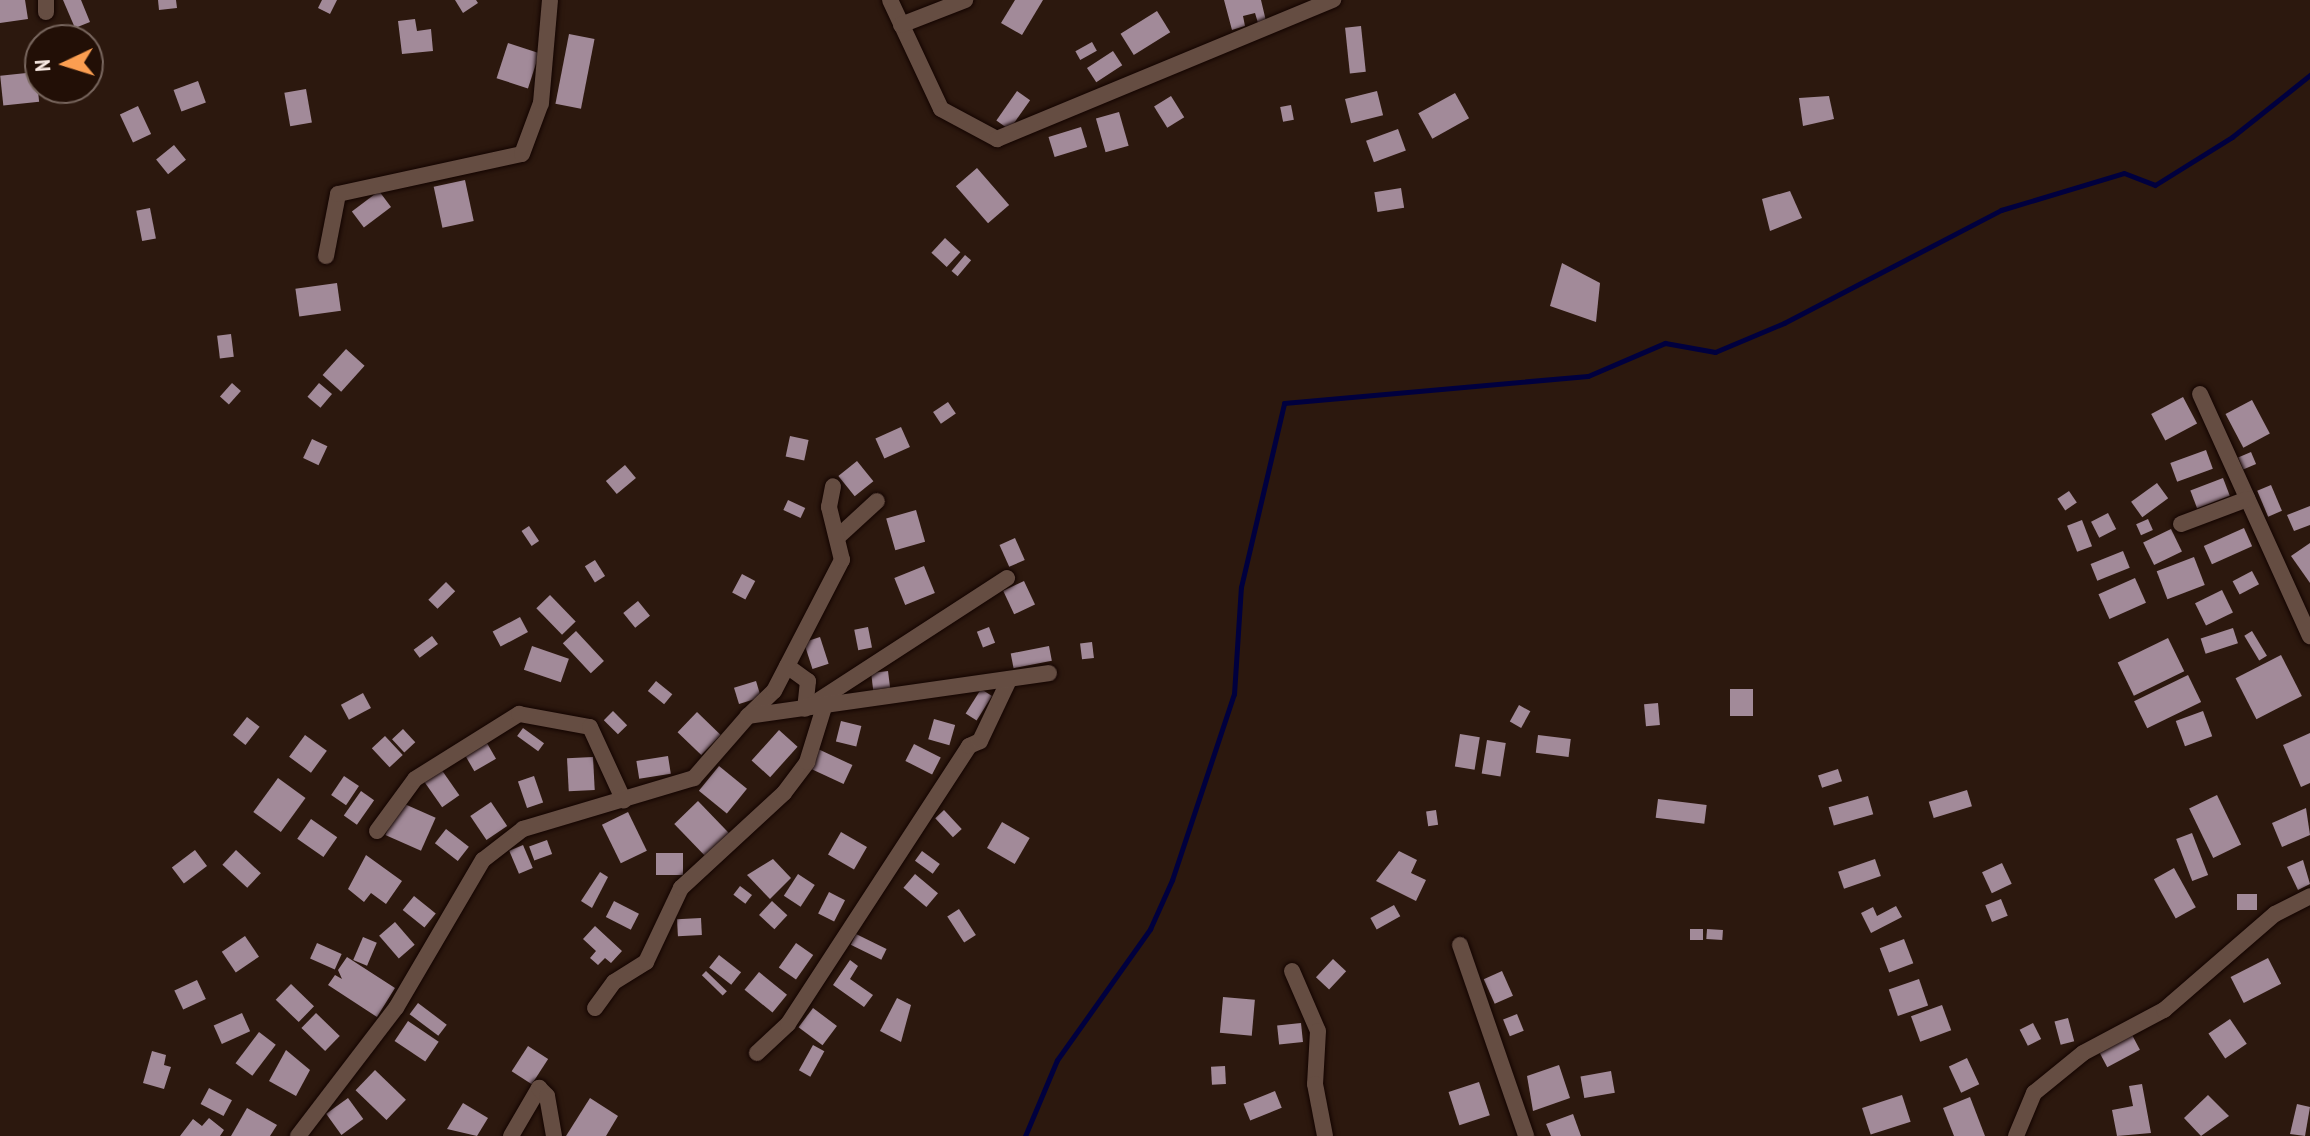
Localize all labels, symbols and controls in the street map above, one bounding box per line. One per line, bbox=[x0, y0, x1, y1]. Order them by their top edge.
north arrow bbox=[24, 24, 104, 104]
text: N bbox=[28, 59, 56, 72]

